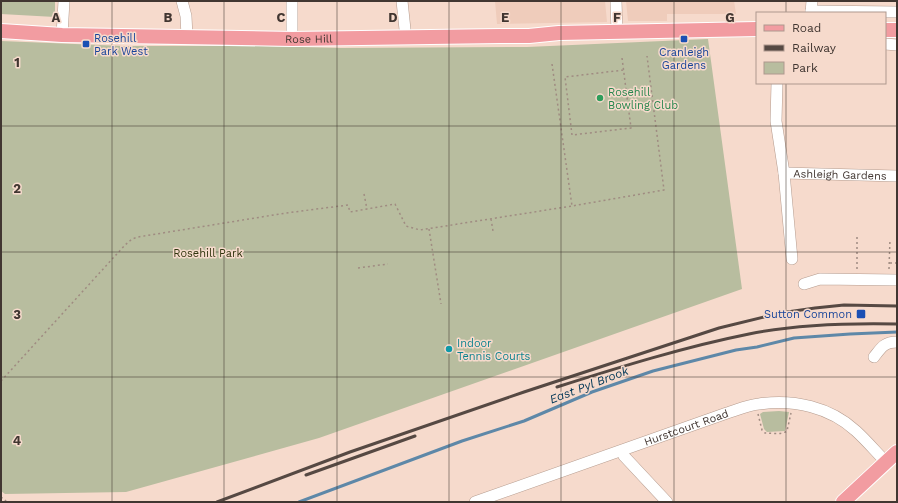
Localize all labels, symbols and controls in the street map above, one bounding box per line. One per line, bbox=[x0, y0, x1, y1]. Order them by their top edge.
text: A bbox=[52, 10, 61, 25]
text: B bbox=[164, 10, 173, 25]
text: C bbox=[277, 10, 286, 25]
text: D bbox=[388, 10, 398, 25]
text: E bbox=[501, 10, 509, 25]
text: F bbox=[613, 10, 621, 25]
text: G bbox=[725, 10, 735, 25]
legend bbox=[756, 12, 886, 84]
text: Road bbox=[792, 21, 821, 35]
place label: Rosehill Park West bbox=[94, 32, 148, 58]
street label: Rose Hill bbox=[285, 32, 333, 46]
marker: Cranleigh Gardens bbox=[679, 34, 689, 44]
marker: Rosehill Park West bbox=[81, 39, 91, 49]
text: Railway bbox=[792, 41, 837, 55]
place label: Cranleigh Gardens bbox=[659, 46, 709, 72]
text: 1 bbox=[14, 55, 20, 70]
text: Park bbox=[792, 61, 818, 75]
place label: Rosehill Bowling Club bbox=[608, 86, 678, 112]
marker: Rosehill Bowling Club bbox=[595, 93, 605, 103]
street label: Ashleigh Gardens bbox=[793, 167, 887, 183]
text: 2 bbox=[13, 181, 21, 196]
park label: Rosehill Park bbox=[173, 247, 243, 260]
text: 3 bbox=[13, 307, 21, 322]
place label: Sutton Common bbox=[764, 308, 852, 321]
marker: Sutton Common bbox=[855, 308, 867, 320]
place label: Indoor Tennis Courts bbox=[457, 337, 531, 363]
marker: Indoor Tennis Courts bbox=[444, 344, 454, 354]
water label: East Pyl Brook bbox=[548, 363, 631, 406]
street label: Hurstcourt Road bbox=[642, 407, 730, 449]
text: 4 bbox=[13, 433, 22, 448]

